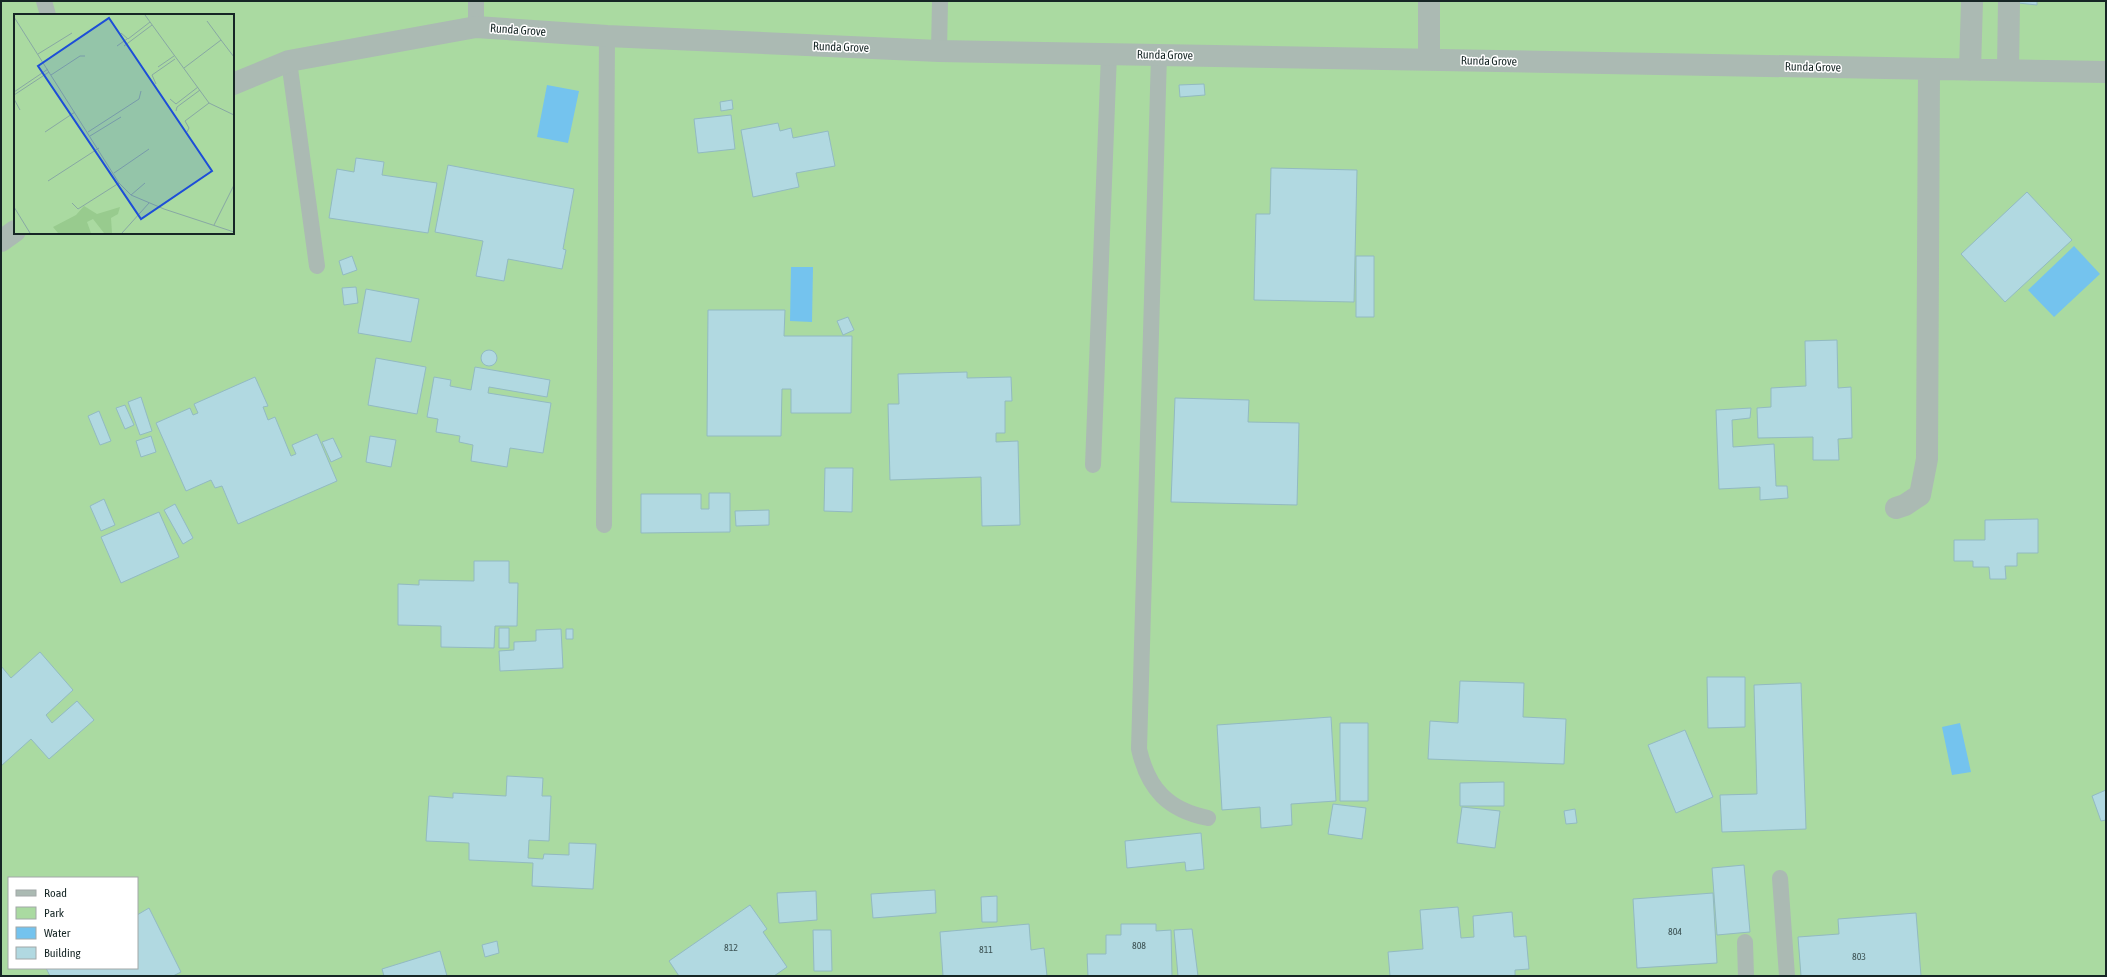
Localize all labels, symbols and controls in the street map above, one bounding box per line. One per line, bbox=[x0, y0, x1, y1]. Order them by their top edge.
inset map bbox=[14, 14, 234, 234]
street label: Runda Grove bbox=[489, 21, 547, 39]
street label: Runda Grove bbox=[813, 39, 869, 55]
street label: Runda Grove bbox=[1137, 48, 1193, 62]
street label: Runda Grove bbox=[1461, 54, 1517, 68]
street label: Runda Grove bbox=[1785, 60, 1841, 74]
legend bbox=[8, 877, 138, 969]
text: Road bbox=[44, 886, 67, 900]
text: Park bbox=[44, 906, 65, 920]
text: Water bbox=[44, 926, 71, 940]
house number: 804 bbox=[1668, 926, 1682, 937]
house number: 808 bbox=[1132, 940, 1146, 951]
house number: 812 bbox=[724, 942, 738, 953]
house number: 811 bbox=[979, 944, 993, 955]
text: Building bbox=[44, 946, 82, 960]
house number: 803 bbox=[1852, 951, 1866, 962]

